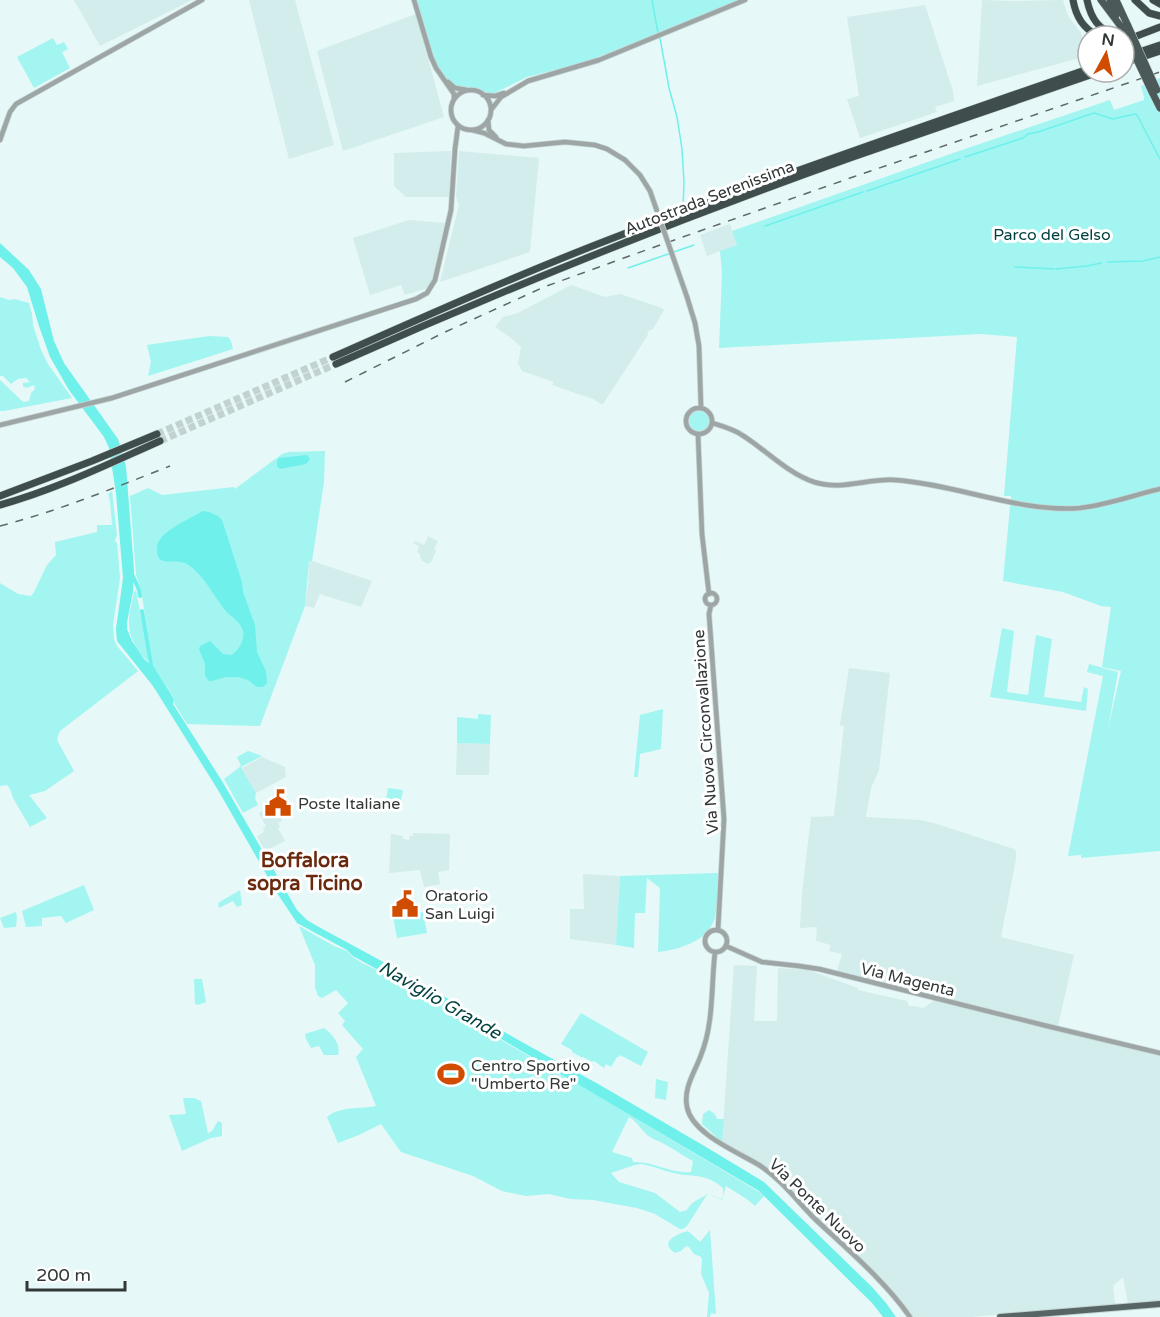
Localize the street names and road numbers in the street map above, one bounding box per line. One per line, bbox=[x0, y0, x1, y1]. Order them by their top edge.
street label: Autostrada Serenissima bbox=[622, 156, 797, 240]
street label: Via Nuova Circonvallazione bbox=[689, 629, 723, 835]
street label: Via Magenta bbox=[859, 959, 957, 1001]
street label: Via Ponte Nuovo bbox=[765, 1154, 870, 1257]

